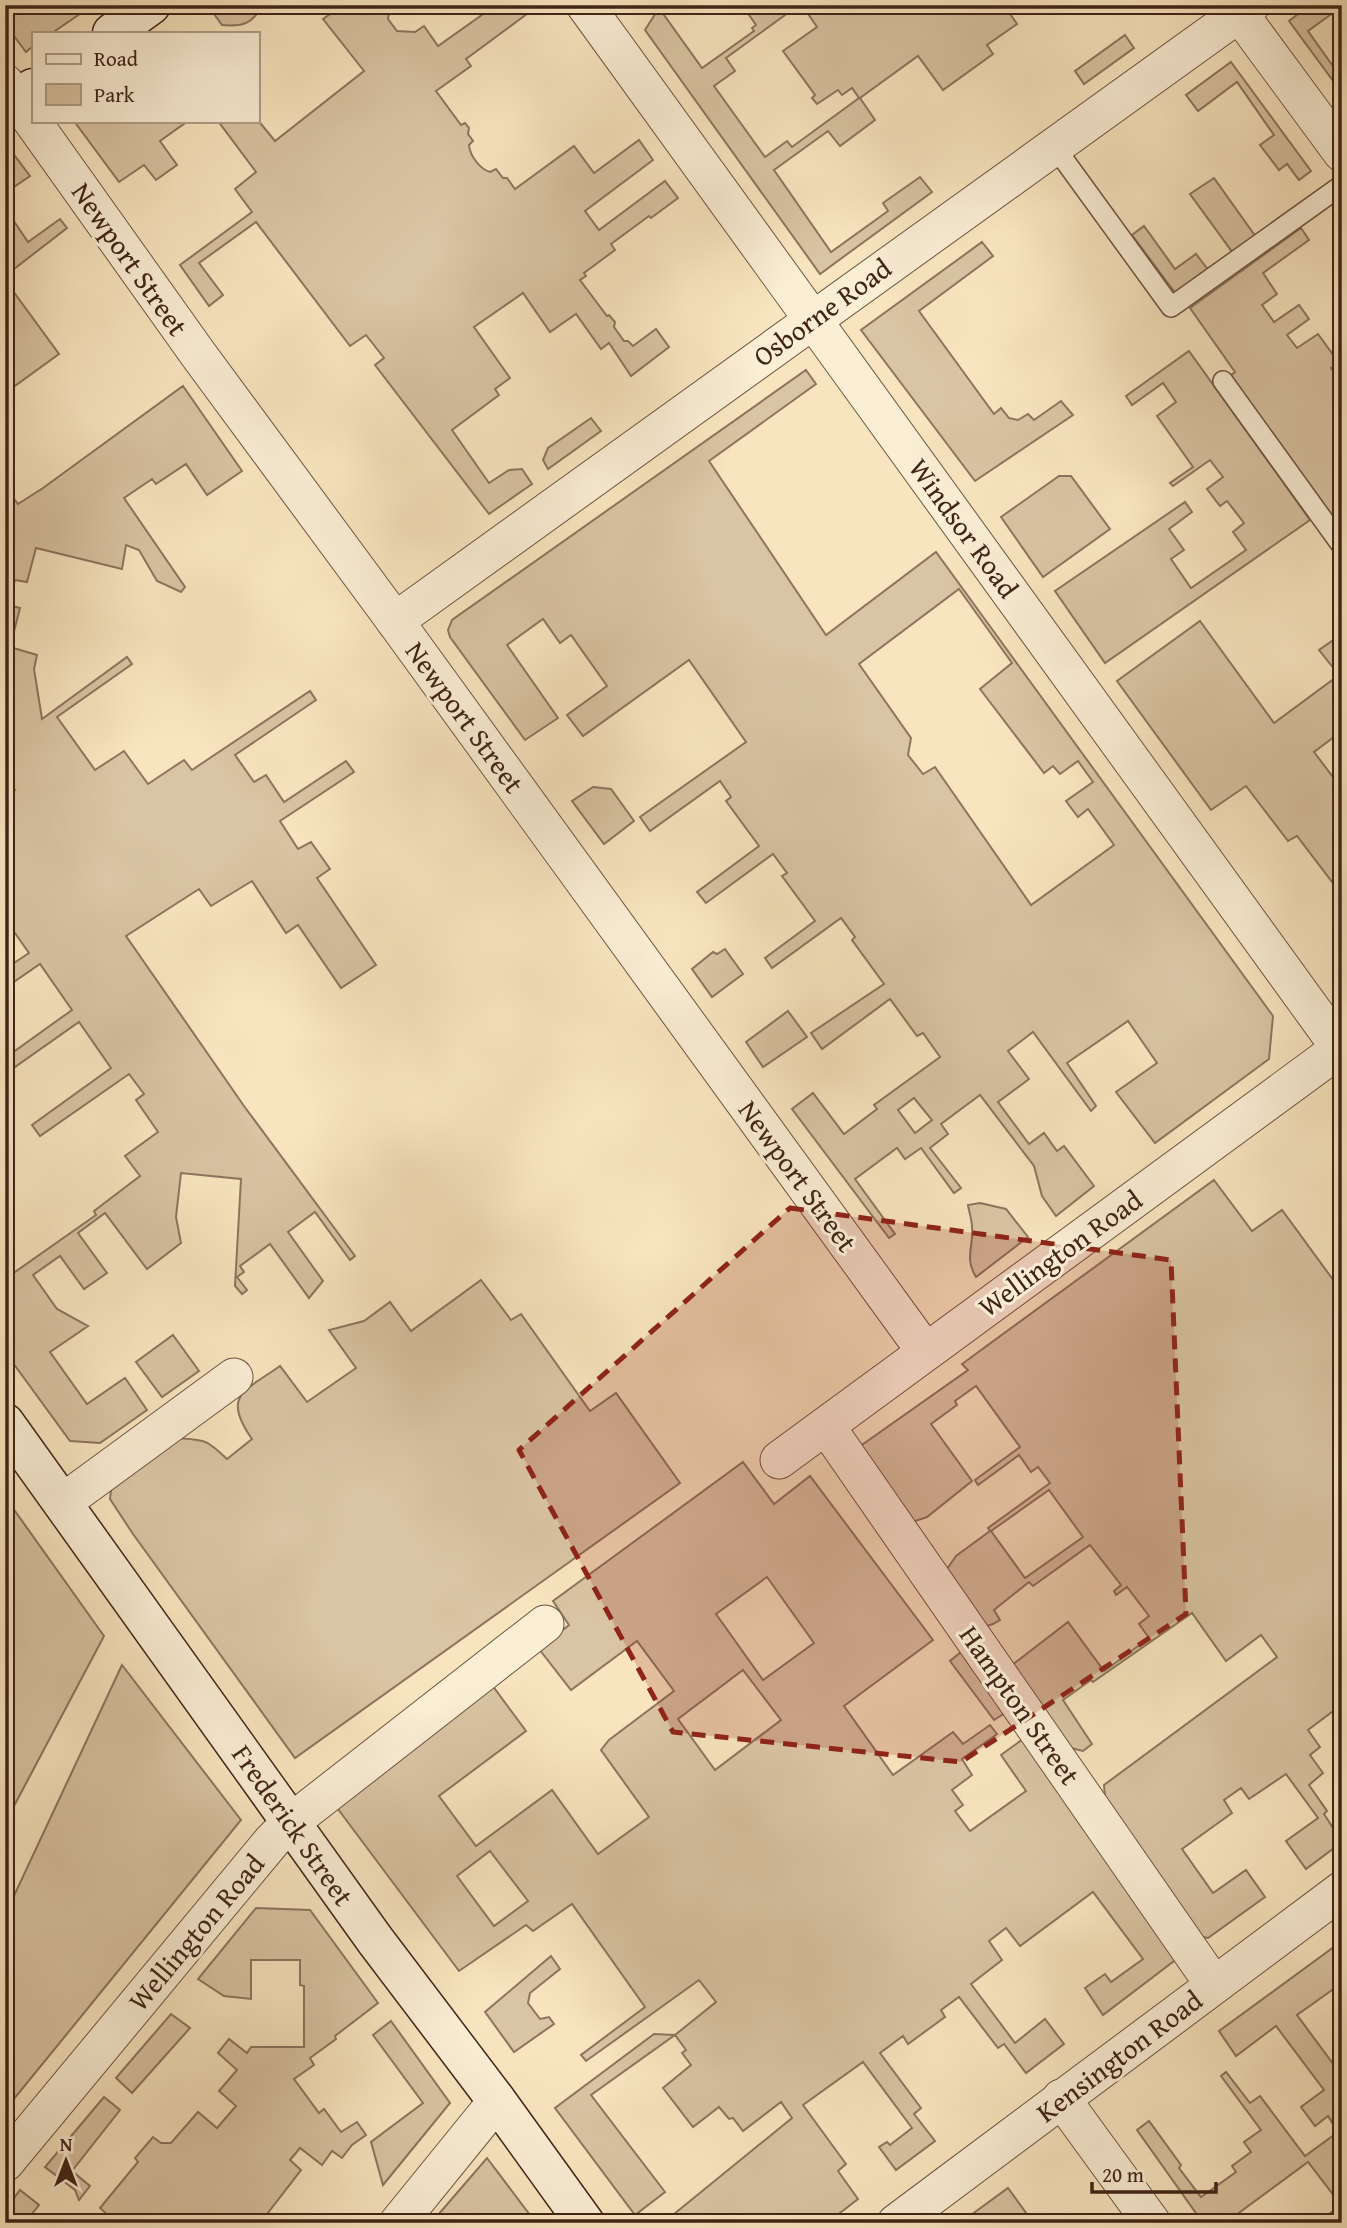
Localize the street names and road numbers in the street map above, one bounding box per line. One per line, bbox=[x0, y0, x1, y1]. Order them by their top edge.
street label: Newport Street bbox=[62, 174, 199, 344]
street label: Osborne Road bbox=[744, 247, 899, 376]
street label: Windsor Road bbox=[900, 449, 1029, 606]
street label: Newport Street bbox=[396, 632, 535, 801]
street label: Newport Street bbox=[729, 1091, 868, 1260]
street label: Wellington Road bbox=[969, 1179, 1150, 1326]
street label: Hampton Street bbox=[950, 1616, 1091, 1793]
street label: Frederick Street bbox=[223, 1736, 364, 1914]
street label: Wellington Road bbox=[118, 1844, 274, 2019]
street label: Kensington Road bbox=[1027, 1979, 1210, 2132]

